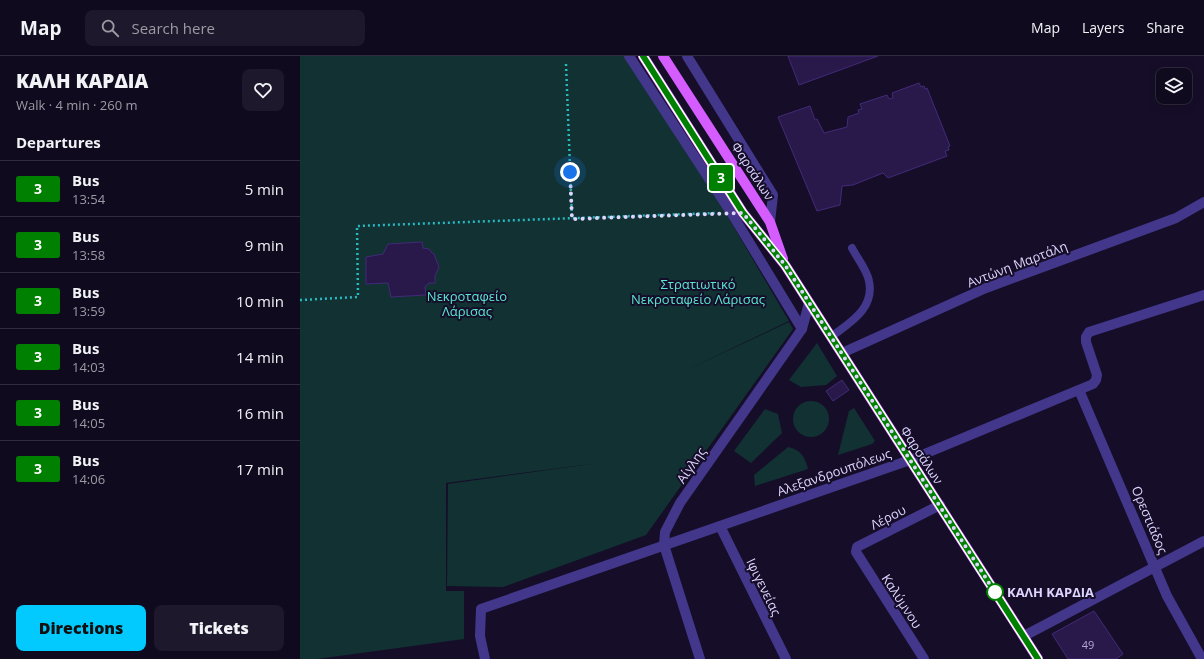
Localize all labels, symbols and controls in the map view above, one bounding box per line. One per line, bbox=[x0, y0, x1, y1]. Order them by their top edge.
search box bbox=[85, 10, 365, 46]
text: Map bbox=[20, 15, 61, 41]
icon: search bbox=[99, 17, 121, 39]
text: Search here bbox=[131, 18, 215, 38]
text: Map bbox=[1031, 18, 1060, 37]
text: Layers bbox=[1082, 18, 1124, 37]
text: Share bbox=[1146, 18, 1184, 37]
text: ΚΑΛΗ ΚΑΡΔΙΑ bbox=[16, 68, 148, 94]
map controls bbox=[1156, 68, 1192, 104]
button: layers bbox=[1156, 68, 1192, 104]
button: heart bbox=[242, 69, 284, 111]
text: Walk · 4 min · 260 m bbox=[16, 96, 138, 114]
text: Departures bbox=[16, 132, 101, 152]
street label: Φαρσάλων bbox=[727, 138, 779, 204]
your location bbox=[560, 162, 580, 182]
line badge: 3 bbox=[708, 165, 734, 191]
text: 3 bbox=[717, 168, 725, 187]
text: Bus bbox=[72, 170, 99, 190]
text: 3 bbox=[34, 179, 42, 198]
text: 5 min bbox=[245, 179, 284, 199]
text: 13:54 bbox=[72, 190, 105, 208]
text: Bus bbox=[72, 226, 99, 246]
text: 3 bbox=[34, 235, 42, 254]
text: 9 min bbox=[245, 235, 284, 255]
street label: Αντώνη Μαρτάλη bbox=[964, 237, 1070, 291]
text: 13:58 bbox=[72, 246, 105, 264]
park label: Στρατιωτικό Νεκροταφείο Λάρισας bbox=[631, 275, 765, 308]
text: Bus bbox=[72, 282, 99, 302]
park label: Νεκροταφείο Λάρισας bbox=[427, 287, 507, 320]
text: 3 bbox=[34, 291, 42, 310]
text: 10 min bbox=[236, 291, 284, 311]
text: 13:59 bbox=[72, 302, 105, 320]
text: Bus bbox=[72, 338, 99, 358]
text: 3 bbox=[34, 347, 42, 366]
text: 14 min bbox=[236, 347, 284, 367]
text: 14:03 bbox=[72, 358, 105, 376]
text: Bus bbox=[72, 394, 99, 414]
text: 3 bbox=[34, 403, 42, 422]
text: 16 min bbox=[236, 403, 284, 423]
text: 14:05 bbox=[72, 414, 105, 432]
street label: Φαρσάλων bbox=[896, 422, 948, 488]
street label: Αίγλης bbox=[672, 443, 710, 487]
street label: Αλεξανδρουπόλεως bbox=[774, 444, 894, 500]
text: Bus bbox=[72, 450, 99, 470]
text: 3 bbox=[34, 459, 42, 478]
text: 17 min bbox=[236, 459, 284, 479]
text: 14:06 bbox=[72, 470, 105, 488]
street label: Ορεστιάδος bbox=[1128, 483, 1172, 557]
street label: Λέρου bbox=[867, 500, 909, 534]
street label: Ιφιγενείας bbox=[742, 555, 786, 619]
street label: Καλύμνου bbox=[878, 570, 926, 632]
marker: ΚΑΛΗ ΚΑΡΔΙΑ bbox=[986, 583, 1004, 601]
place label: ΚΑΛΗ ΚΑΡΔΙΑ bbox=[1007, 583, 1094, 601]
button: Directions bbox=[16, 605, 146, 651]
button: Tickets bbox=[154, 605, 284, 651]
house number: 49 bbox=[1082, 637, 1094, 652]

